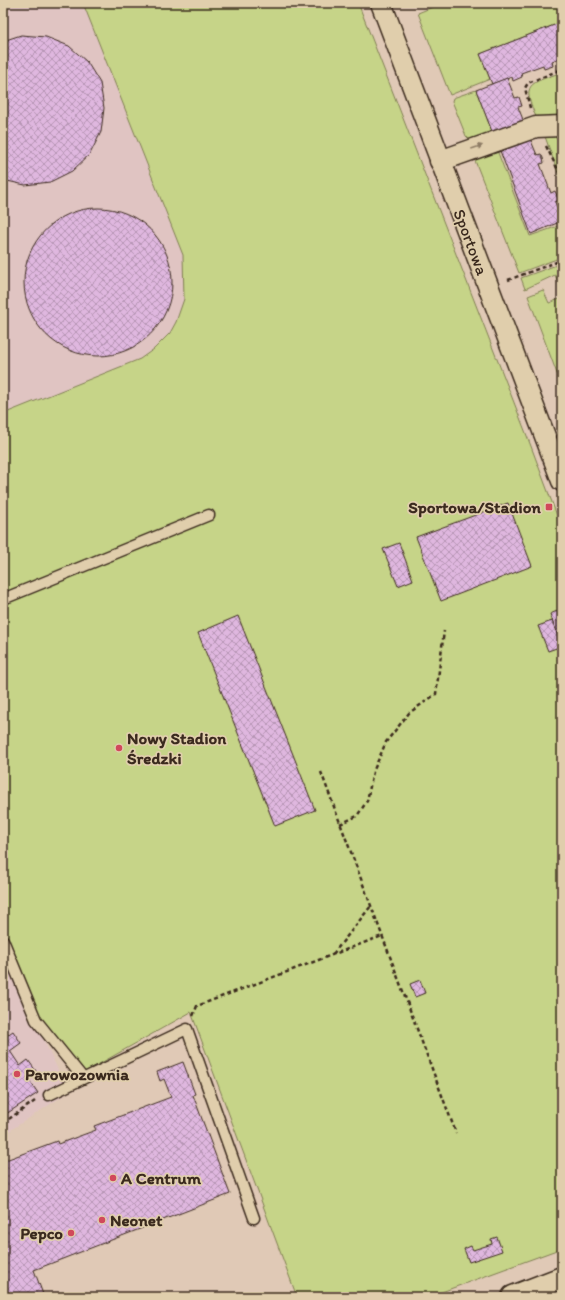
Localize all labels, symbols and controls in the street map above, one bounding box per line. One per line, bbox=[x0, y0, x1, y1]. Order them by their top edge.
one-way arrow bbox=[471, 144, 483, 150]
street label: Sportowa bbox=[449, 206, 493, 278]
place label: Sportowa/Stadion bbox=[408, 497, 541, 518]
marker: Sportowa/Stadion bbox=[544, 502, 554, 512]
place label: Nowy Stadion Średzki bbox=[127, 728, 227, 768]
marker: Nowy Stadion Średzki bbox=[114, 743, 124, 753]
place label: Parowozownia bbox=[25, 1064, 129, 1084]
marker: Parowozownia bbox=[12, 1069, 22, 1079]
place label: A Centrum bbox=[120, 1168, 202, 1188]
marker: A Centrum bbox=[108, 1173, 118, 1183]
place label: Neonet bbox=[110, 1210, 163, 1230]
marker: Neonet bbox=[97, 1215, 107, 1225]
place label: Pepco bbox=[20, 1223, 63, 1244]
marker: Pepco bbox=[66, 1228, 76, 1238]

